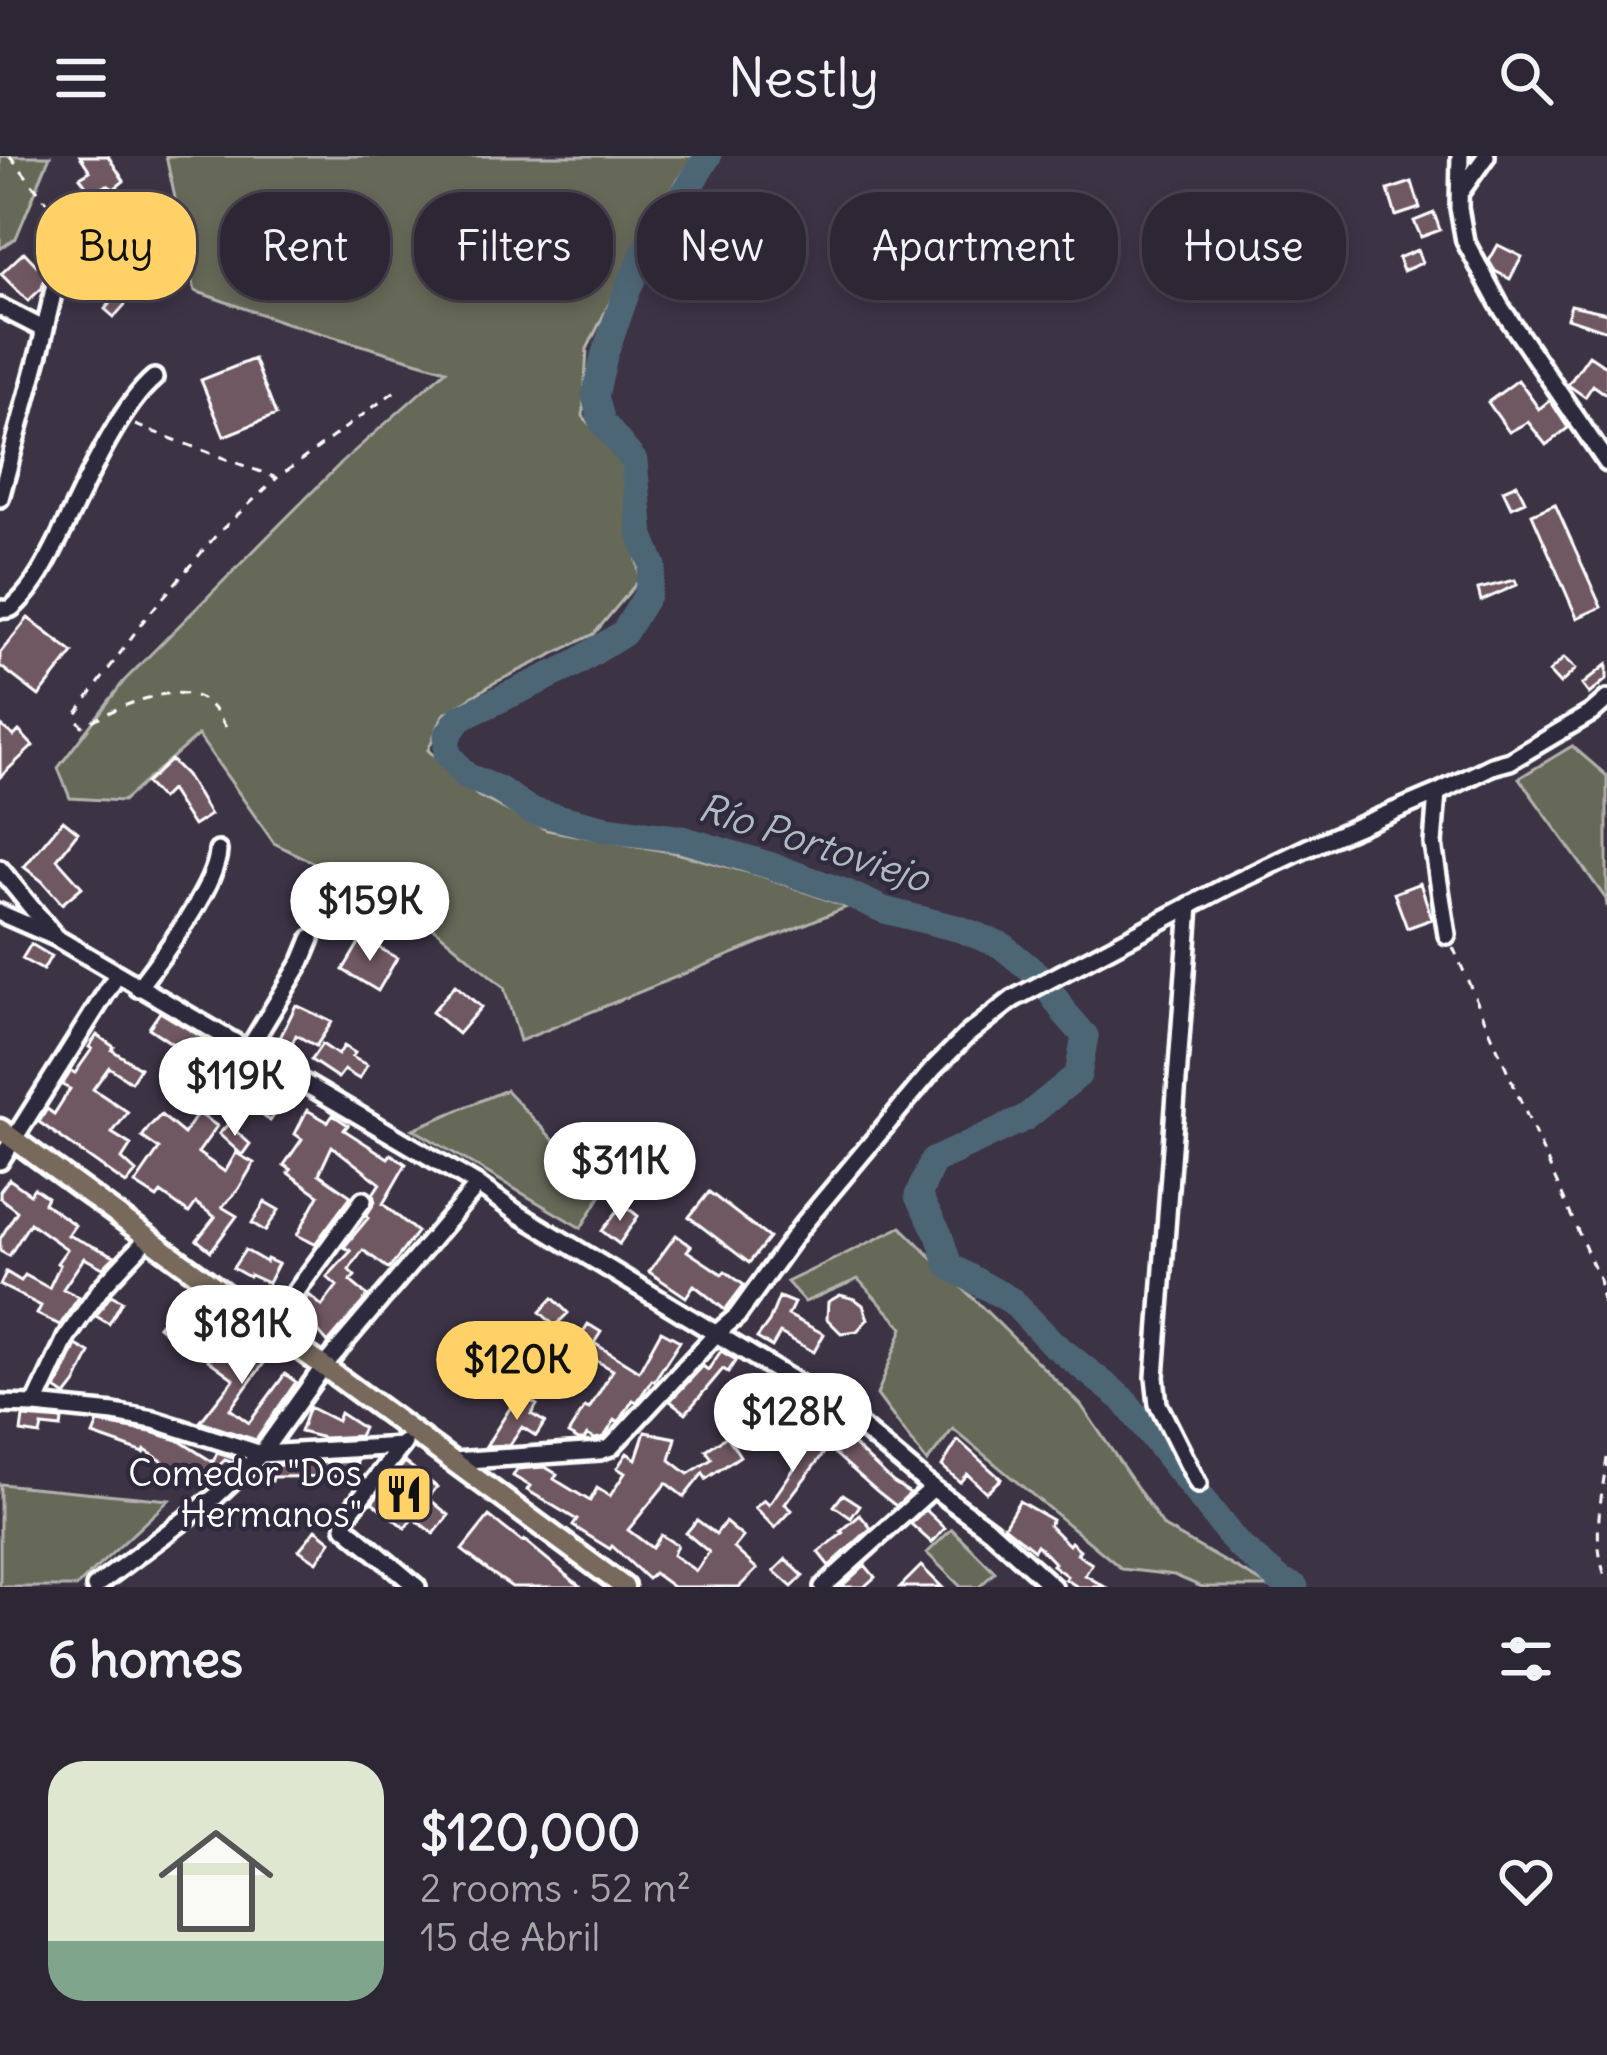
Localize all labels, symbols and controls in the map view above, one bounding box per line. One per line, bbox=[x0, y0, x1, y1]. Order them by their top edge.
text: Nestly bbox=[728, 44, 879, 112]
icon: menu bbox=[48, 45, 114, 111]
icon: search bbox=[1493, 45, 1559, 111]
chip: Buy bbox=[36, 192, 196, 300]
chip: Rent bbox=[220, 192, 390, 300]
chip: Filters bbox=[414, 192, 613, 300]
chip: New bbox=[637, 192, 806, 300]
chip: Apartment bbox=[830, 192, 1118, 300]
chip: House bbox=[1142, 192, 1346, 300]
water label: Río Portoviejo bbox=[693, 783, 937, 904]
pin: $159K bbox=[286, 862, 454, 964]
text: $159K bbox=[317, 876, 423, 925]
pin: $119K bbox=[151, 1037, 319, 1139]
text: $119K bbox=[186, 1051, 284, 1100]
pin: $311K bbox=[536, 1122, 704, 1224]
text: $311K bbox=[571, 1136, 669, 1185]
pin: $181K bbox=[158, 1285, 326, 1387]
text: $181K bbox=[193, 1299, 291, 1348]
pin: $120K bbox=[433, 1321, 601, 1423]
text: $120K bbox=[463, 1335, 571, 1384]
pin: $128K bbox=[709, 1373, 877, 1475]
text: $128K bbox=[741, 1387, 845, 1436]
place label: Comedor "Dos Hermanos" bbox=[128, 1451, 362, 1537]
restaurant icon: Comedor "Dos Hermanos" bbox=[373, 1463, 435, 1525]
icon: filters bbox=[1493, 1626, 1559, 1692]
text: 6 homes bbox=[48, 1627, 243, 1691]
text: $120,000 bbox=[420, 1800, 641, 1864]
icon: home bbox=[144, 1809, 288, 1953]
icon: heart bbox=[1493, 1848, 1559, 1914]
text: 2 rooms · 52 m² bbox=[420, 1864, 691, 1913]
text: 15 de Abril bbox=[420, 1913, 600, 1962]

